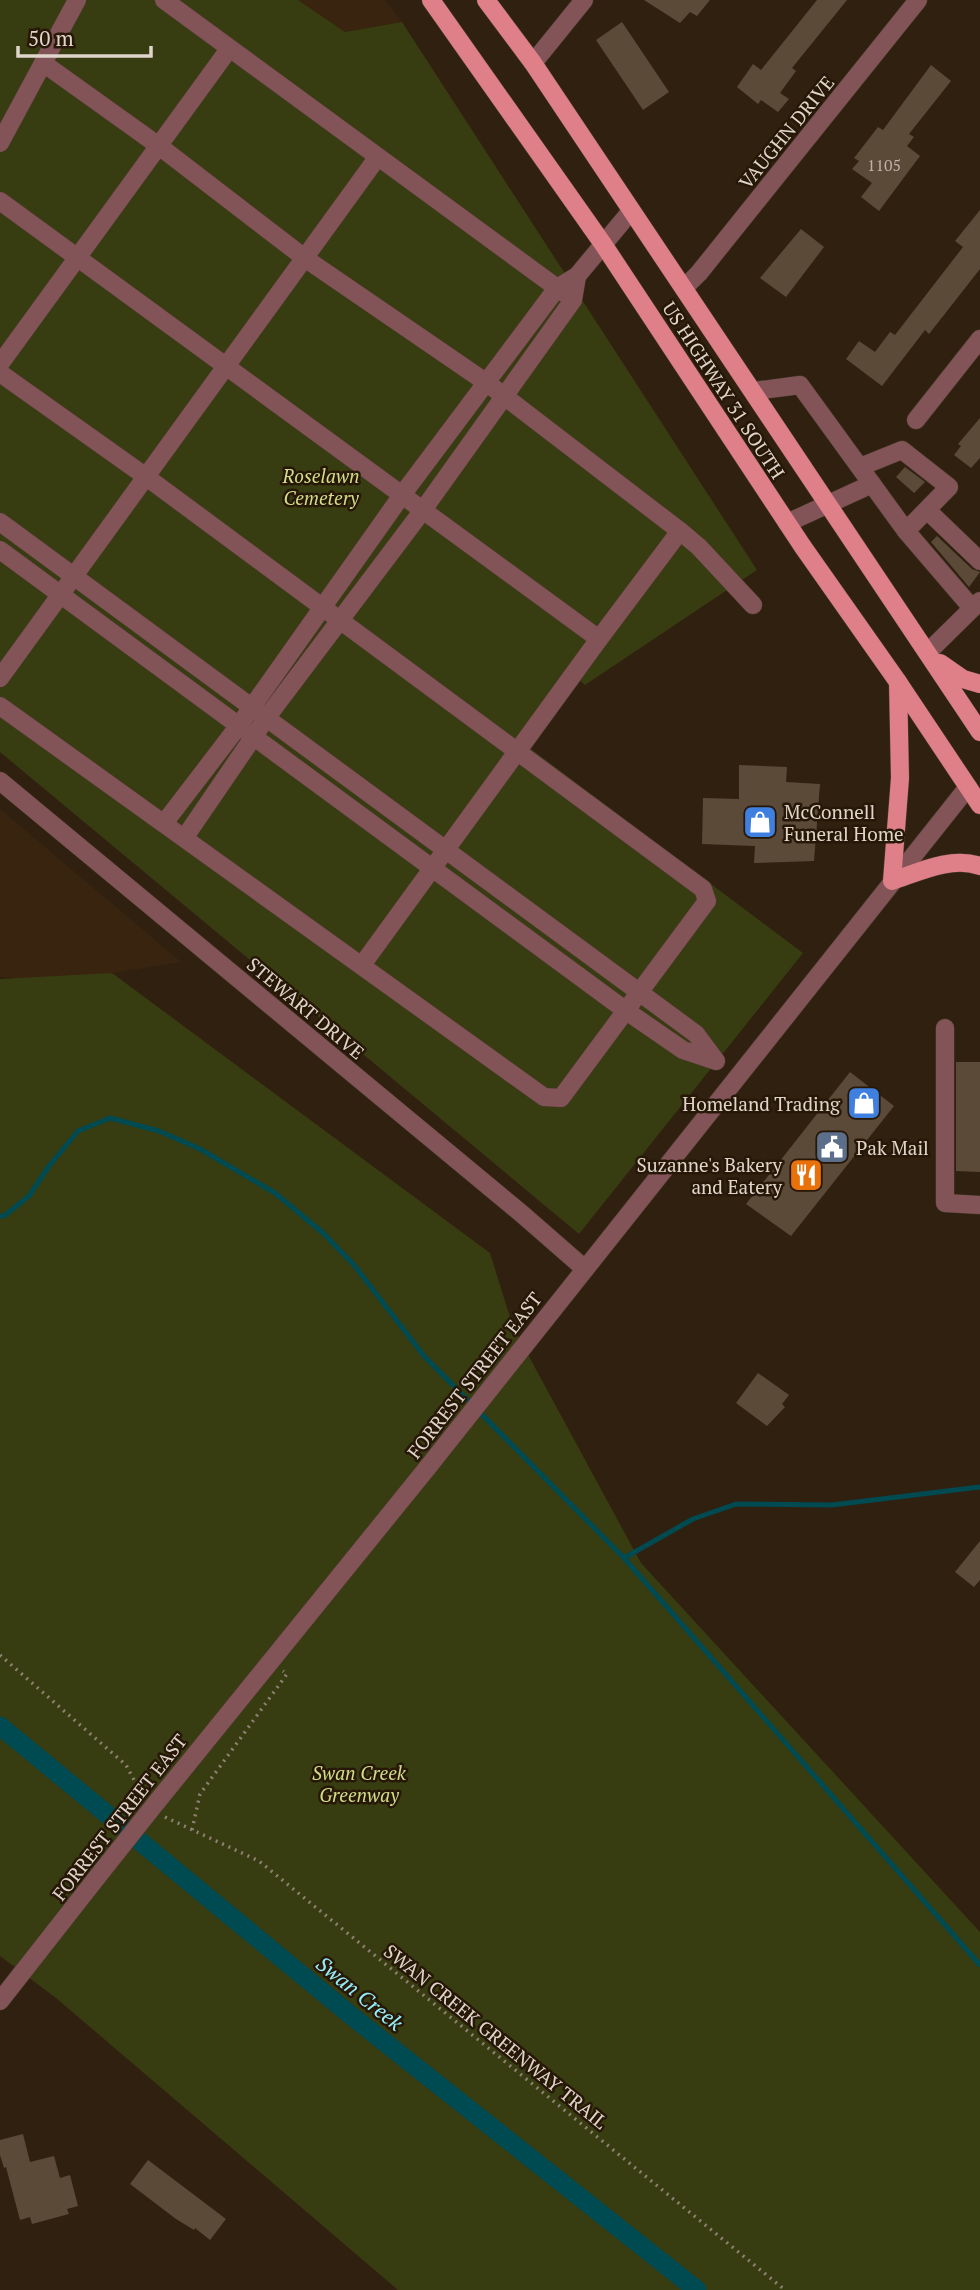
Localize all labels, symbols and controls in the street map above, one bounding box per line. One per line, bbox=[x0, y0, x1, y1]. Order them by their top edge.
scale bar bbox=[18, 14, 150, 58]
text: 50 m bbox=[28, 24, 74, 52]
street label: VAUGHN DRIVE bbox=[733, 70, 839, 194]
house number: 1105 bbox=[867, 154, 901, 176]
street label: US HIGHWAY 31 SOUTH bbox=[657, 297, 791, 484]
park label: Roselawn Cemetery bbox=[282, 463, 360, 510]
place label: McConnell Funeral Home bbox=[784, 799, 904, 846]
shop icon: McConnell Funeral Home bbox=[741, 803, 779, 841]
street label: STEWART DRIVE bbox=[242, 952, 370, 1064]
shop icon: Homeland Trading bbox=[845, 1084, 883, 1122]
place label: Homeland Trading bbox=[682, 1091, 841, 1116]
public building icon: Pak Mail bbox=[813, 1128, 851, 1166]
place label: Pak Mail bbox=[856, 1135, 929, 1160]
place label: Suzanne's Bakery and Eatery bbox=[637, 1152, 782, 1199]
restaurant icon: Suzanne's Bakery and Eatery bbox=[787, 1156, 825, 1194]
street label: FORREST STREET EAST bbox=[401, 1286, 547, 1463]
street label: FORREST STREET EAST bbox=[46, 1728, 192, 1905]
park label: Swan Creek Greenway bbox=[312, 1760, 407, 1807]
street label: SWAN CREEK GREENWAY TRAIL bbox=[379, 1938, 613, 2134]
water label: Swan Creek bbox=[311, 1949, 410, 2037]

